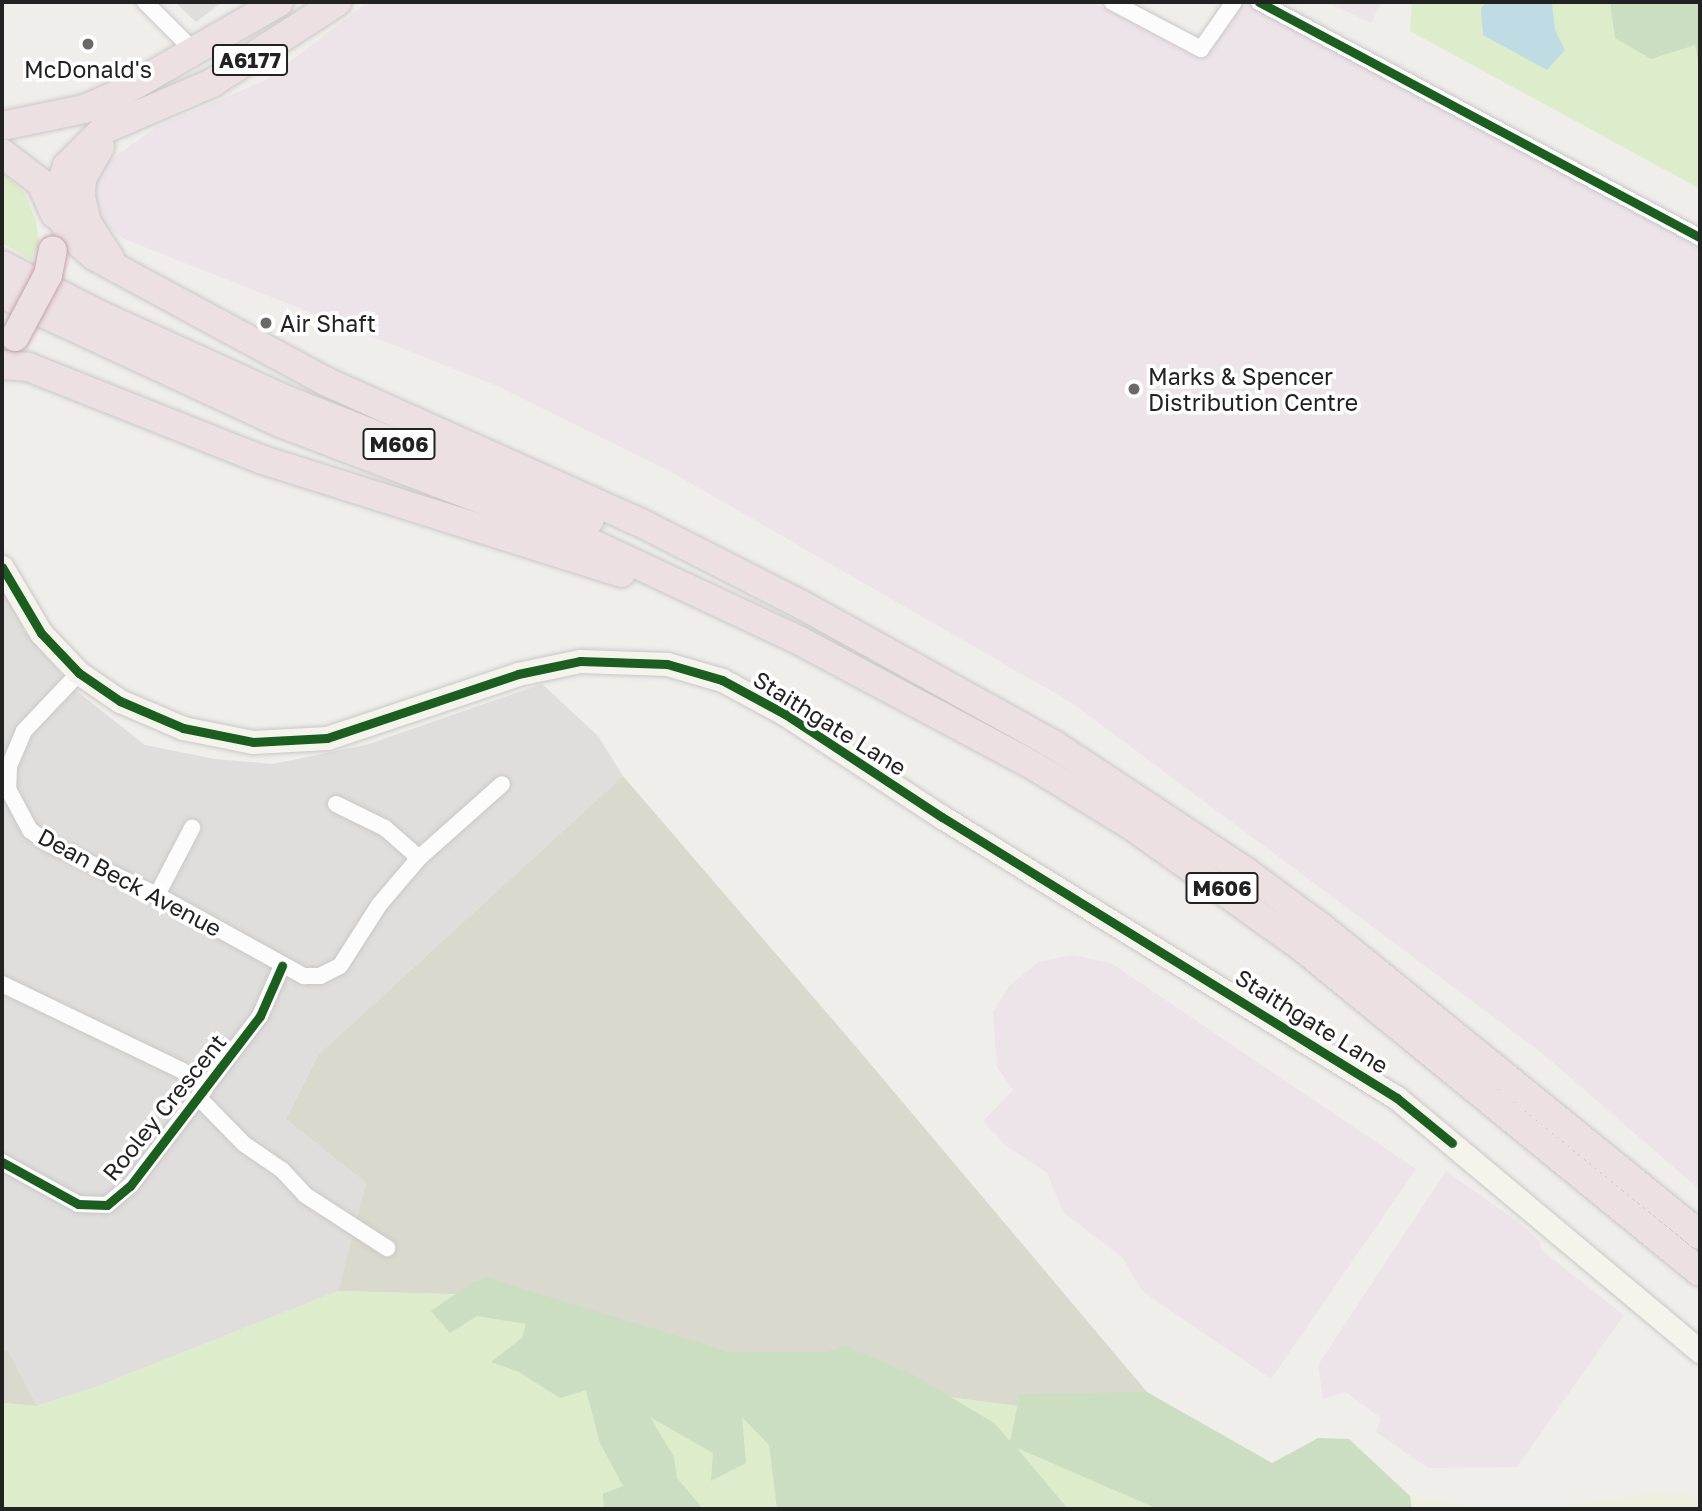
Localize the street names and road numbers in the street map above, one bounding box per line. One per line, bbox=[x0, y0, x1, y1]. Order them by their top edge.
road number: A6177 bbox=[212, 42, 288, 78]
road number: M606 bbox=[362, 426, 436, 462]
street label: Staithgate Lane bbox=[748, 665, 912, 781]
street label: Dean Beck Avenue bbox=[34, 822, 226, 942]
road number: M606 bbox=[1185, 870, 1259, 906]
street label: Staithgate Lane bbox=[1230, 963, 1394, 1079]
street label: Rooley Crescent bbox=[96, 1028, 232, 1186]

